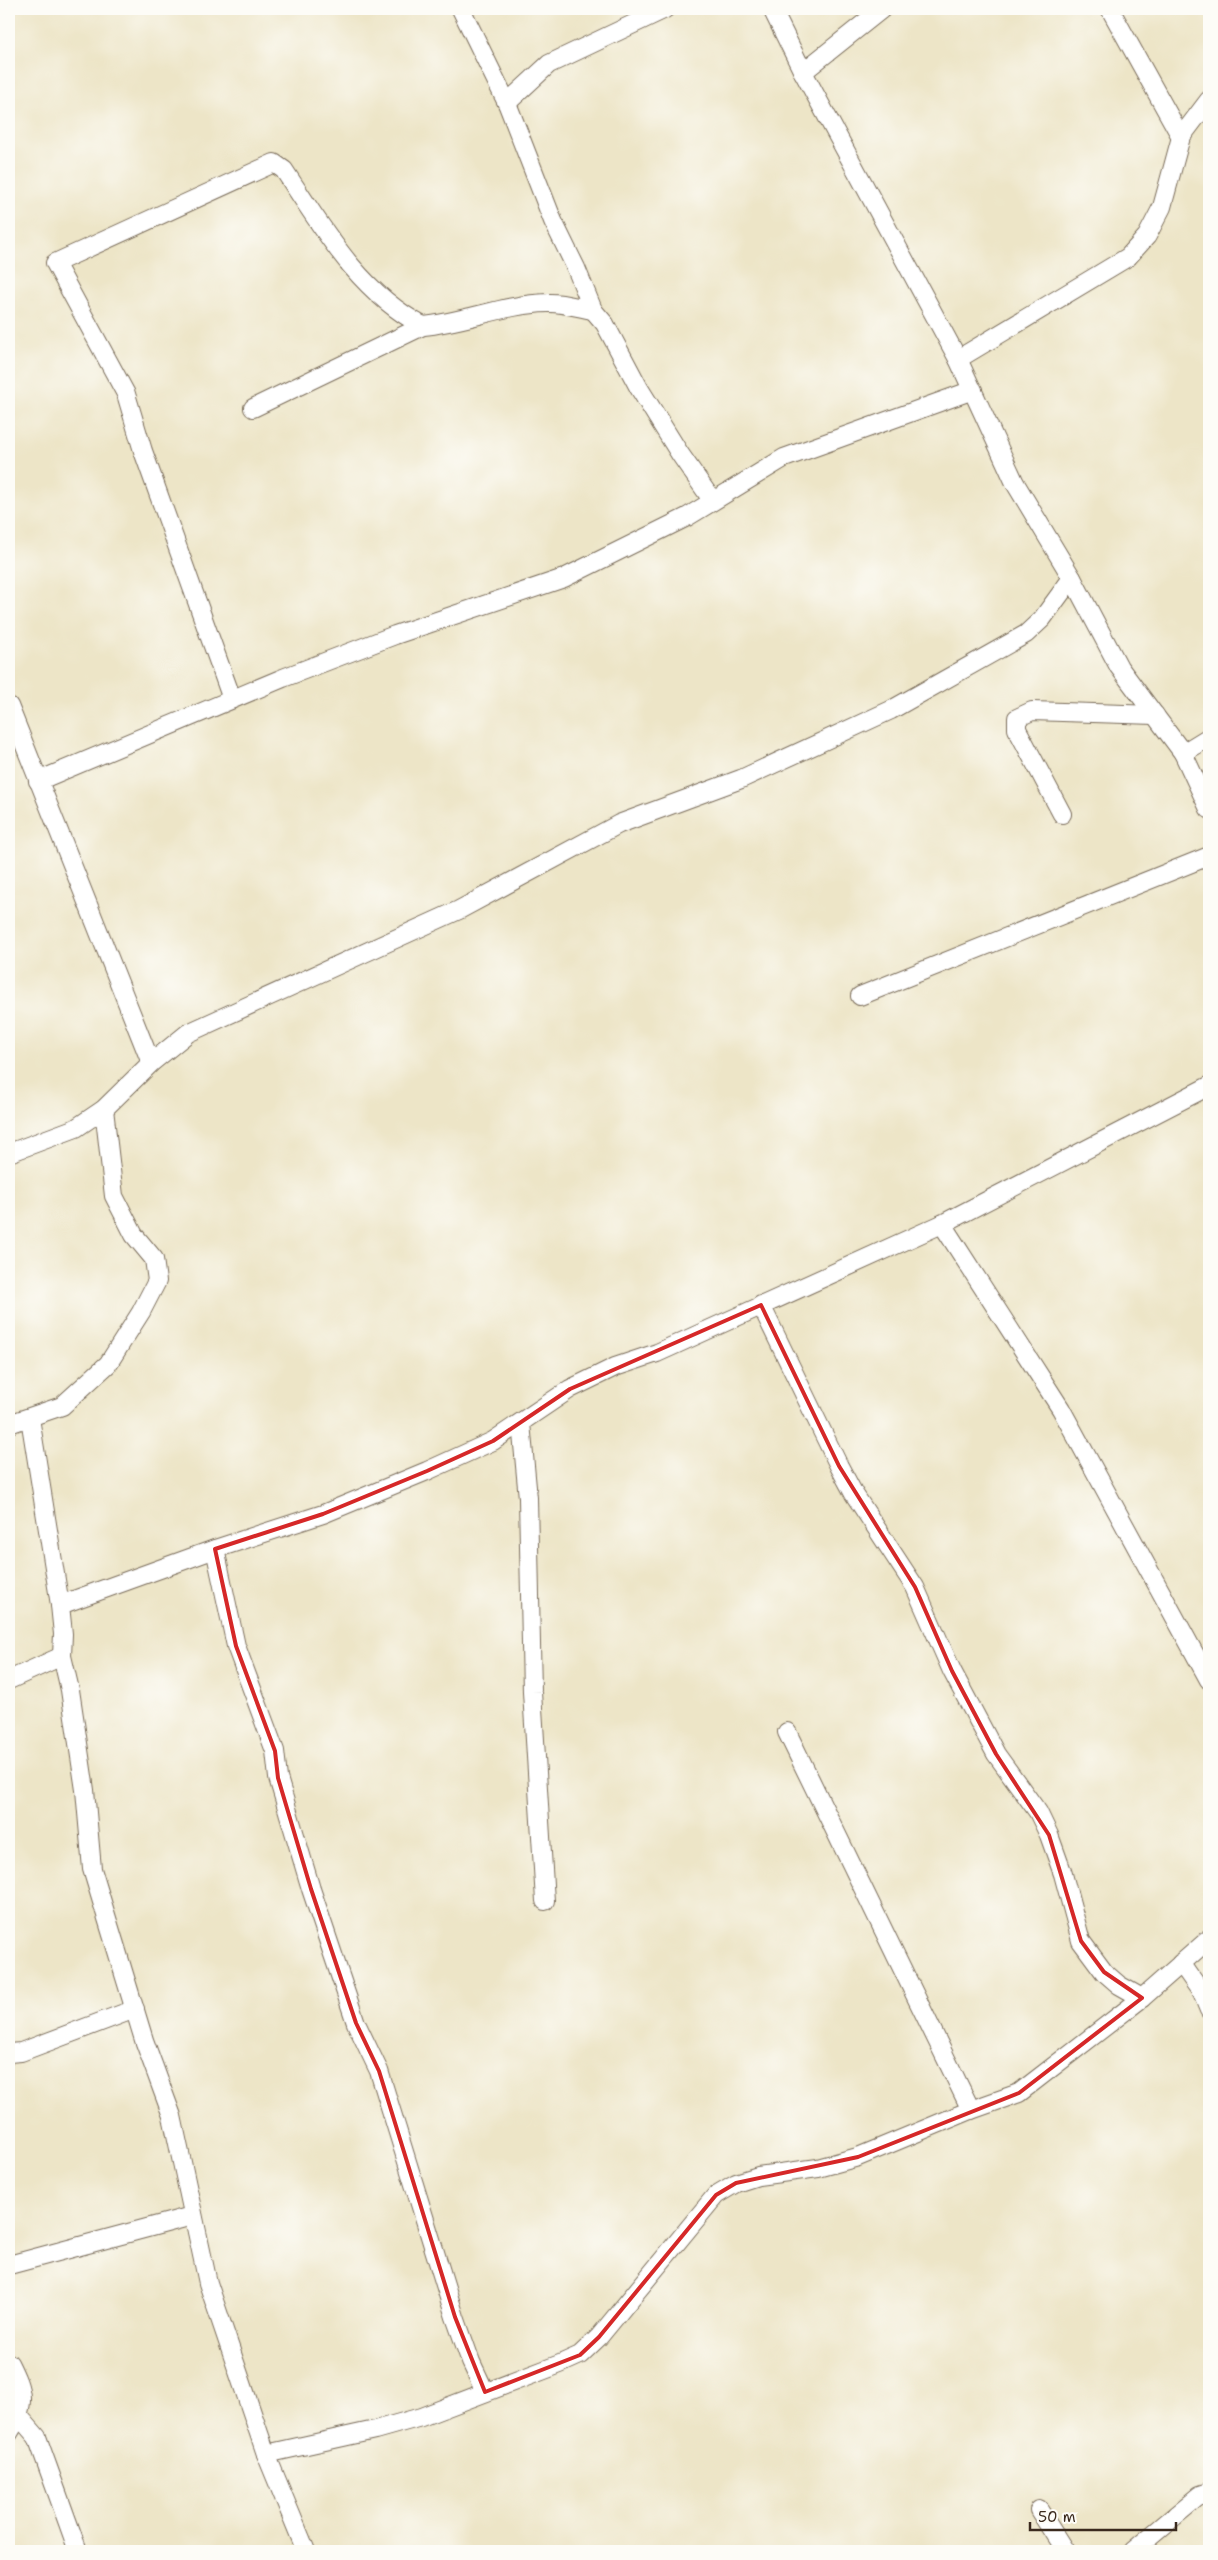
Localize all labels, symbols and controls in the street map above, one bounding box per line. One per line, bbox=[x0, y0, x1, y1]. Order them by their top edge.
scale bar bbox=[1030, 2500, 1177, 2532]
text: 50 m bbox=[1038, 2507, 1076, 2527]

